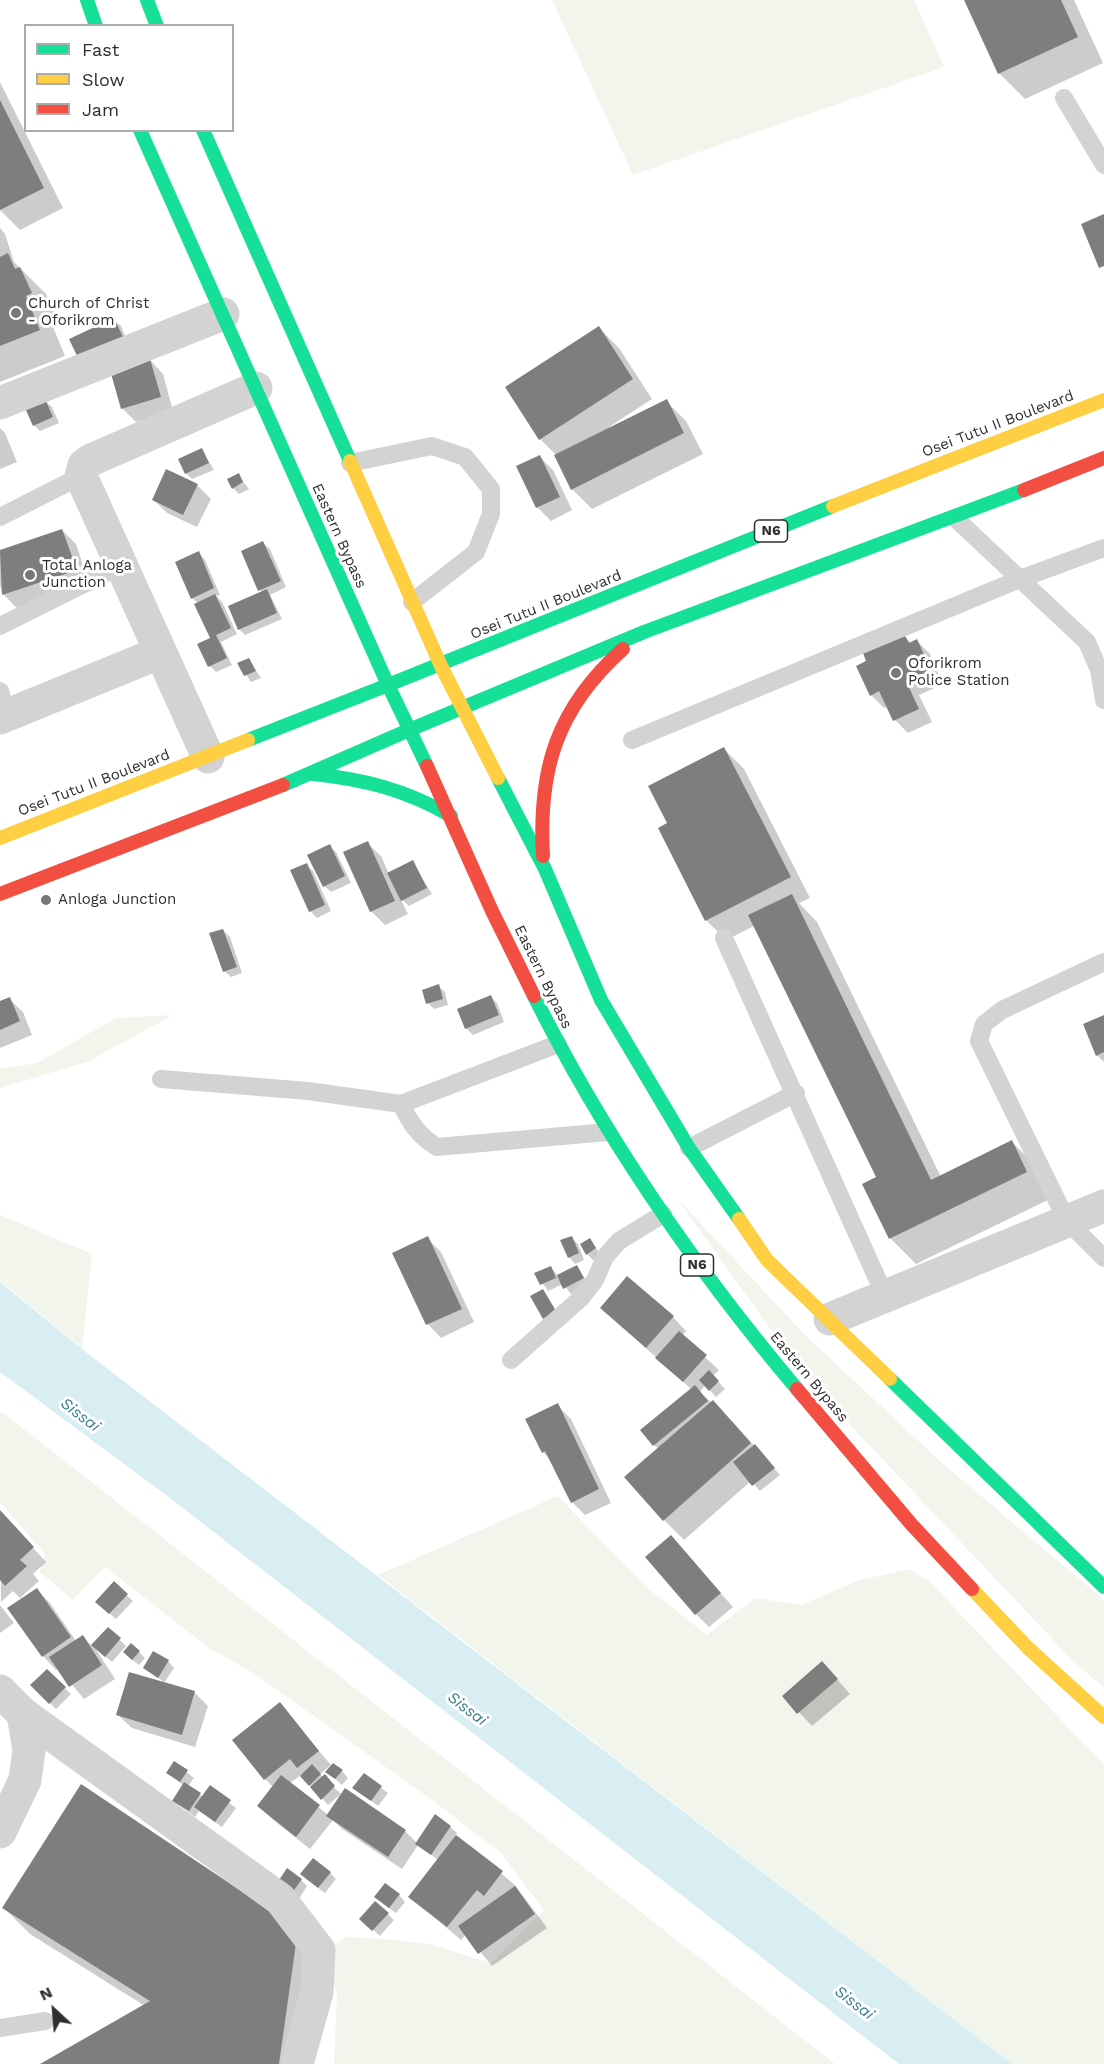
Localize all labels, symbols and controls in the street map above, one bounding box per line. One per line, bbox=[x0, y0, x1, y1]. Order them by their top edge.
legend bbox=[24, 24, 234, 132]
text: Fast bbox=[82, 39, 119, 60]
text: Slow bbox=[82, 69, 125, 90]
text: Jam bbox=[82, 99, 119, 120]
place label: Church of Christ - Oforikrom bbox=[28, 295, 149, 330]
marker: Church of Christ - Oforikrom bbox=[9, 306, 23, 320]
street label: Osei Tutu II Boulevard bbox=[919, 387, 1077, 461]
street label: Eastern Bypass bbox=[308, 481, 370, 591]
road number: N6 bbox=[754, 520, 788, 542]
place label: Total Anloga Junction bbox=[42, 557, 132, 592]
street label: Osei Tutu II Boulevard bbox=[468, 566, 624, 644]
marker: Total Anloga Junction bbox=[23, 568, 37, 582]
place label: Oforikrom Police Station bbox=[908, 655, 1009, 690]
marker: Oforikrom Police Station bbox=[889, 666, 903, 680]
street label: Osei Tutu II Boulevard bbox=[15, 746, 173, 820]
place label: Anloga Junction bbox=[58, 891, 176, 909]
marker: Anloga Junction bbox=[39, 893, 53, 907]
street label: Eastern Bypass bbox=[510, 922, 576, 1032]
road number: N6 bbox=[680, 1254, 714, 1276]
street label: Eastern Bypass bbox=[766, 1328, 852, 1426]
water label: Sissai bbox=[56, 1394, 104, 1436]
water label: Sissai bbox=[443, 1688, 491, 1730]
north arrow bbox=[24, 1980, 84, 2040]
text: N bbox=[36, 1982, 55, 2005]
water label: Sissai bbox=[830, 1982, 878, 2024]

